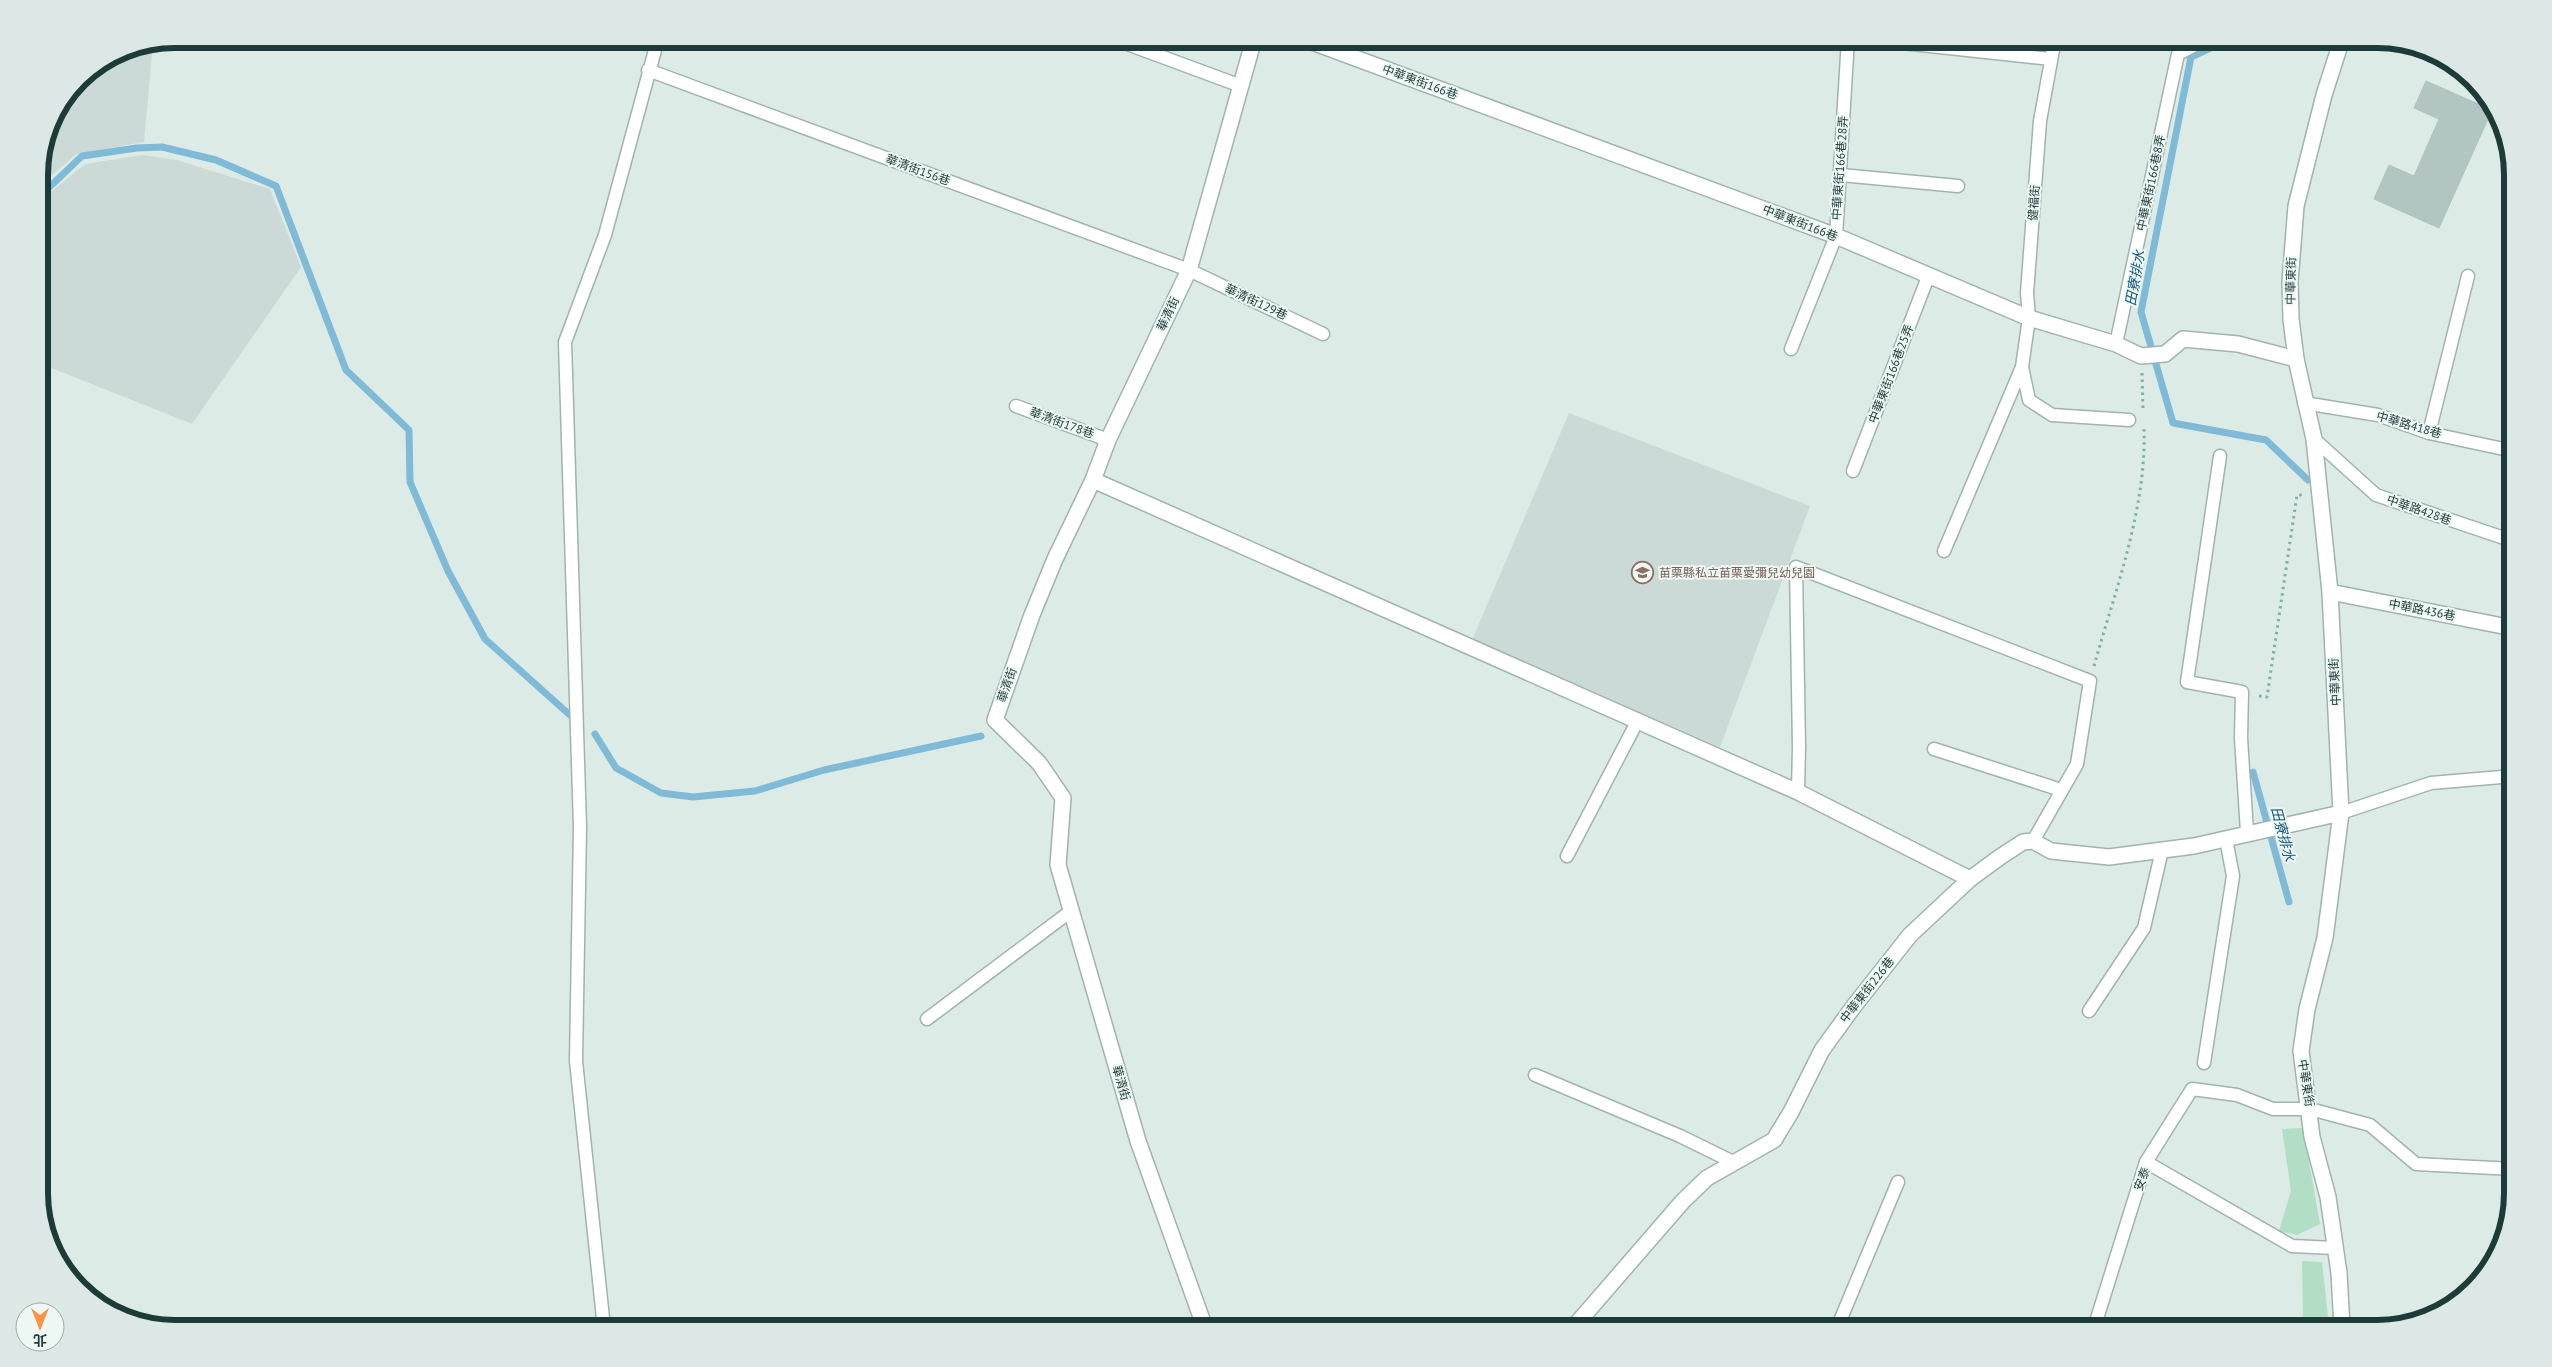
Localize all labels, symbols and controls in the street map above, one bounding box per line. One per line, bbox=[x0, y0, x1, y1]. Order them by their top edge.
street label: 中華東街166巷 bbox=[1380, 61, 1460, 102]
street label: 中華東街166巷28弄 bbox=[1828, 115, 1851, 221]
street label: 中華東街166巷8弄 bbox=[2133, 133, 2168, 232]
street label: 華清街156巷 bbox=[884, 151, 953, 188]
street label: 健福街 bbox=[2025, 184, 2042, 221]
street label: 中華東街166巷 bbox=[1760, 201, 1840, 244]
water label: 田寮排水 bbox=[2121, 248, 2149, 307]
street label: 中華東街 bbox=[2283, 257, 2298, 305]
street label: 華清街129巷 bbox=[1222, 280, 1290, 323]
street label: 華清街 bbox=[1153, 294, 1182, 333]
street label: 中華東街166巷25弄 bbox=[1865, 322, 1916, 425]
street label: 華清街178巷 bbox=[1028, 404, 1097, 441]
street label: 中華路418巷 bbox=[2375, 408, 2444, 441]
street label: 中華路428巷 bbox=[2385, 491, 2454, 528]
school or university icon: 苗栗縣私立苗栗愛彌兒幼兒園 bbox=[1631, 561, 1655, 585]
place label: 苗栗縣私立苗栗愛彌兒幼兒園 bbox=[1659, 565, 1815, 580]
street label: 中華路436巷 bbox=[2387, 596, 2457, 623]
street label: 中華東街 bbox=[2326, 658, 2343, 706]
street label: 華清街 bbox=[994, 665, 1019, 704]
water label: 田寮排水 bbox=[2267, 805, 2299, 864]
street label: 中華東街226巷 bbox=[1836, 954, 1897, 1026]
street label: 中華東街 bbox=[2295, 1058, 2318, 1108]
street label: 華清街 bbox=[1109, 1063, 1134, 1102]
street label: 安泰 bbox=[2130, 1165, 2153, 1193]
north arrow bbox=[15, 1302, 65, 1352]
text: 北 bbox=[33, 1331, 47, 1349]

